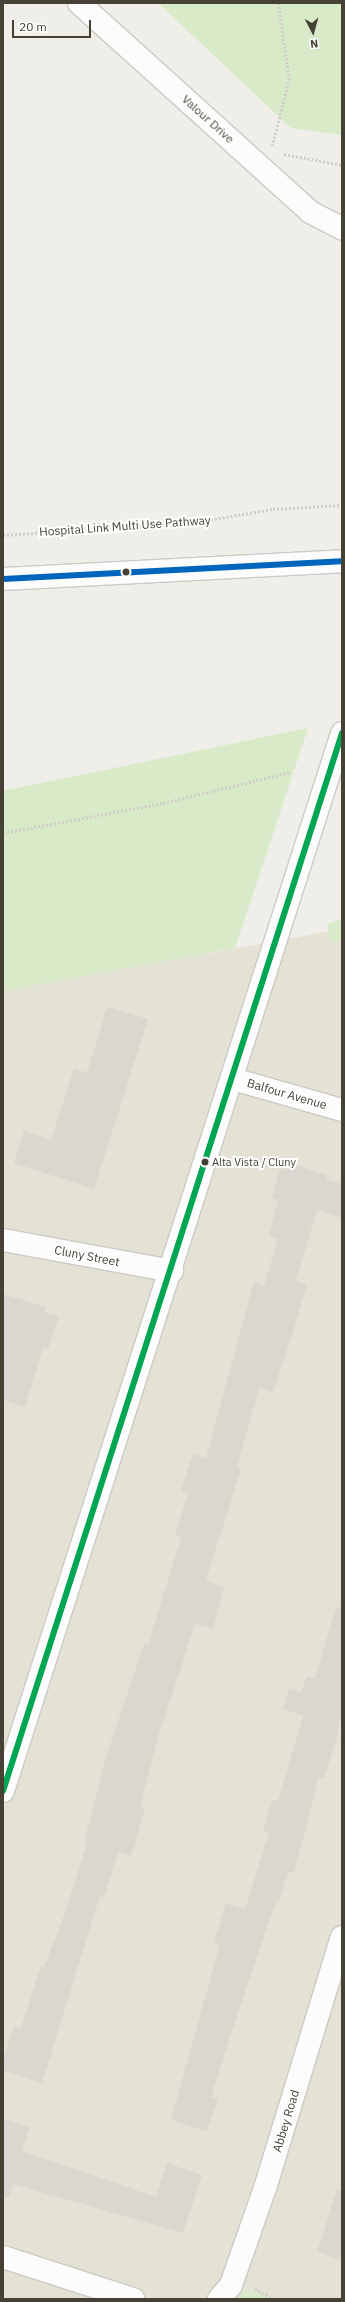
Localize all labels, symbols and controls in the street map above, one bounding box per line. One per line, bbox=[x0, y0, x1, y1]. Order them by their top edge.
scale bar bbox=[14, 12, 93, 38]
north arrow bbox=[293, 12, 333, 52]
text: 20 m bbox=[19, 19, 47, 34]
text: N bbox=[310, 37, 319, 51]
street label: Valour Drive bbox=[179, 92, 237, 146]
street label: Hospital Link Multi Use Pathway bbox=[39, 513, 211, 539]
unlabelled marker bbox=[121, 567, 131, 577]
street label: Balfour Avenue bbox=[246, 1076, 328, 1112]
place label: Alta Vista / Cluny bbox=[212, 1155, 296, 1169]
marker: Alta Vista / Cluny bbox=[200, 1157, 210, 1167]
street label: Cluny Street bbox=[53, 1243, 121, 1269]
street label: Abbey Road bbox=[270, 2088, 302, 2154]

